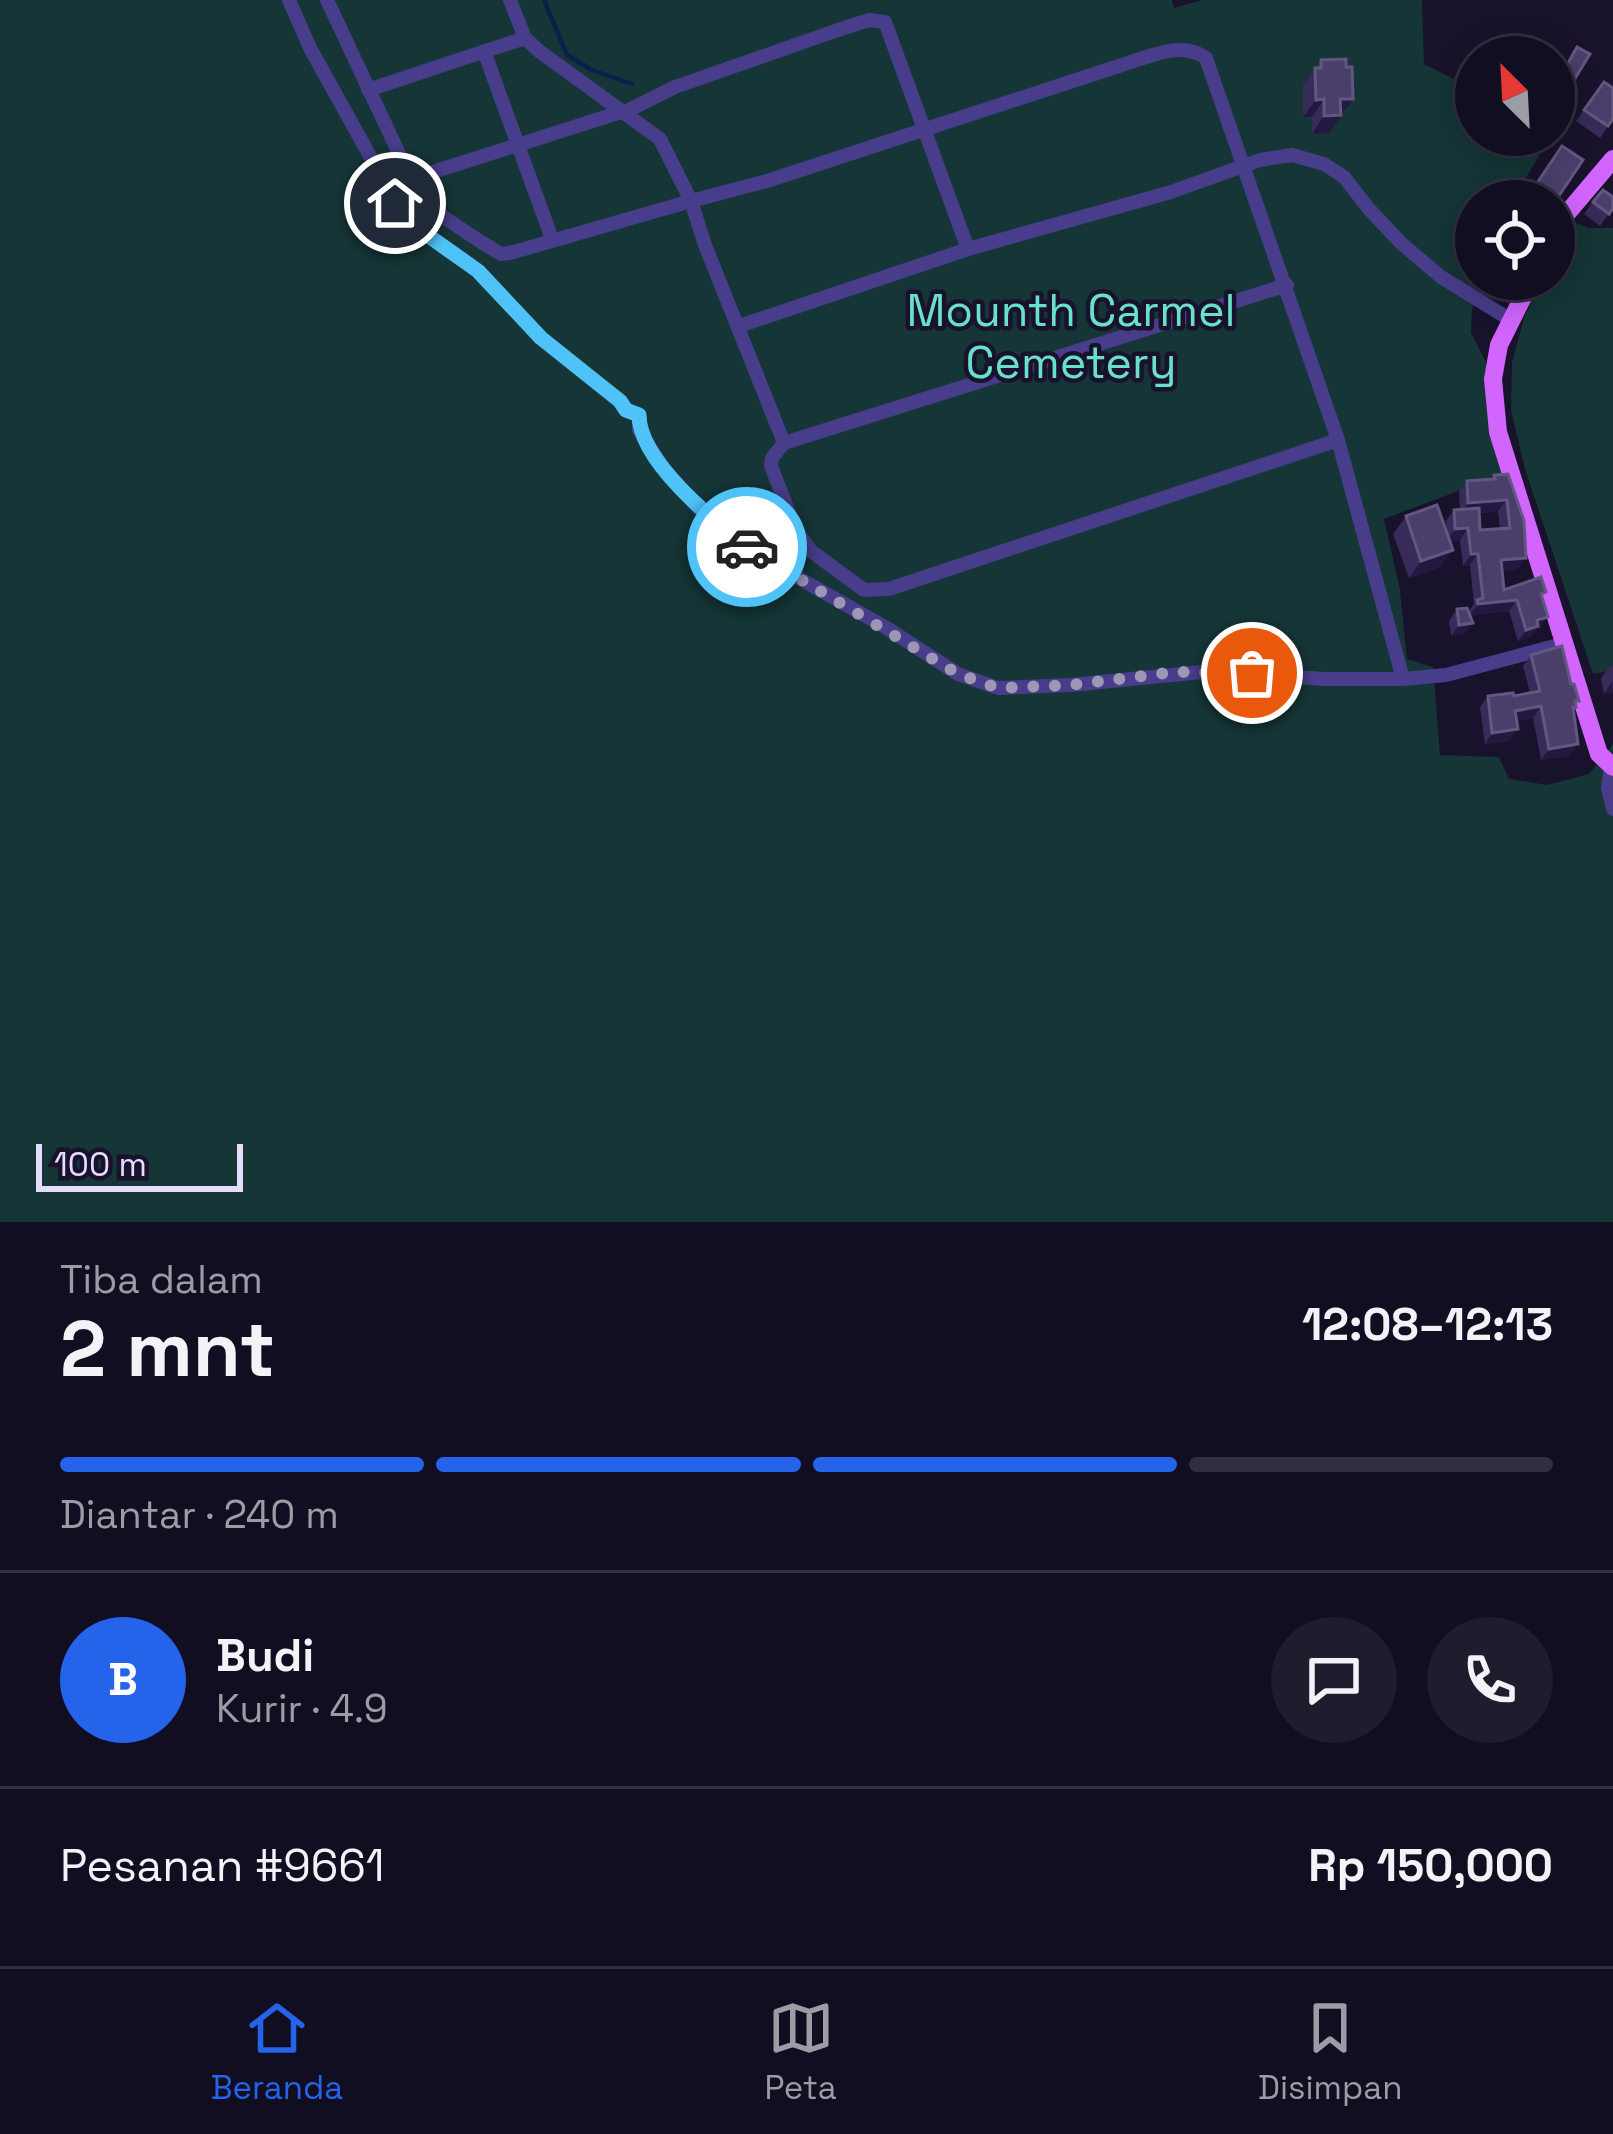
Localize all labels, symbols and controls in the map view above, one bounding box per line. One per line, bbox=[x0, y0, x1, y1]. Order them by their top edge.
north arrow bbox=[1455, 36, 1575, 156]
map controls bbox=[1455, 36, 1575, 300]
pin bbox=[344, 152, 446, 254]
icon: home bbox=[362, 170, 428, 236]
button: locate bbox=[1455, 180, 1575, 300]
park label: Mounth Carmel Cemetery bbox=[906, 282, 1236, 391]
courier bbox=[687, 487, 807, 607]
icon: car bbox=[714, 514, 780, 580]
pin bbox=[1201, 622, 1303, 724]
icon: bag bbox=[1219, 640, 1285, 706]
scale bar bbox=[36, 1138, 243, 1191]
text: 100 m bbox=[54, 1144, 147, 1186]
text: Tiba dalam bbox=[60, 1255, 263, 1304]
text: 12:08–12:13 bbox=[1302, 1296, 1553, 1353]
text: 2 mnt bbox=[60, 1299, 275, 1399]
text: Diantar · 240 m bbox=[60, 1490, 339, 1539]
button: chat bbox=[1271, 1617, 1397, 1743]
button: phone bbox=[1427, 1617, 1553, 1743]
text: Budi bbox=[216, 1627, 314, 1684]
text: B bbox=[108, 1651, 138, 1708]
text: Kurir · 4.9 bbox=[216, 1684, 388, 1733]
text: Pesanan #9661 bbox=[60, 1837, 385, 1894]
text: Rp 150,000 bbox=[1308, 1837, 1553, 1894]
tab: Beranda bbox=[211, 1995, 343, 2109]
tab: Peta bbox=[765, 1995, 837, 2109]
tab: Disimpan bbox=[1258, 1995, 1402, 2109]

